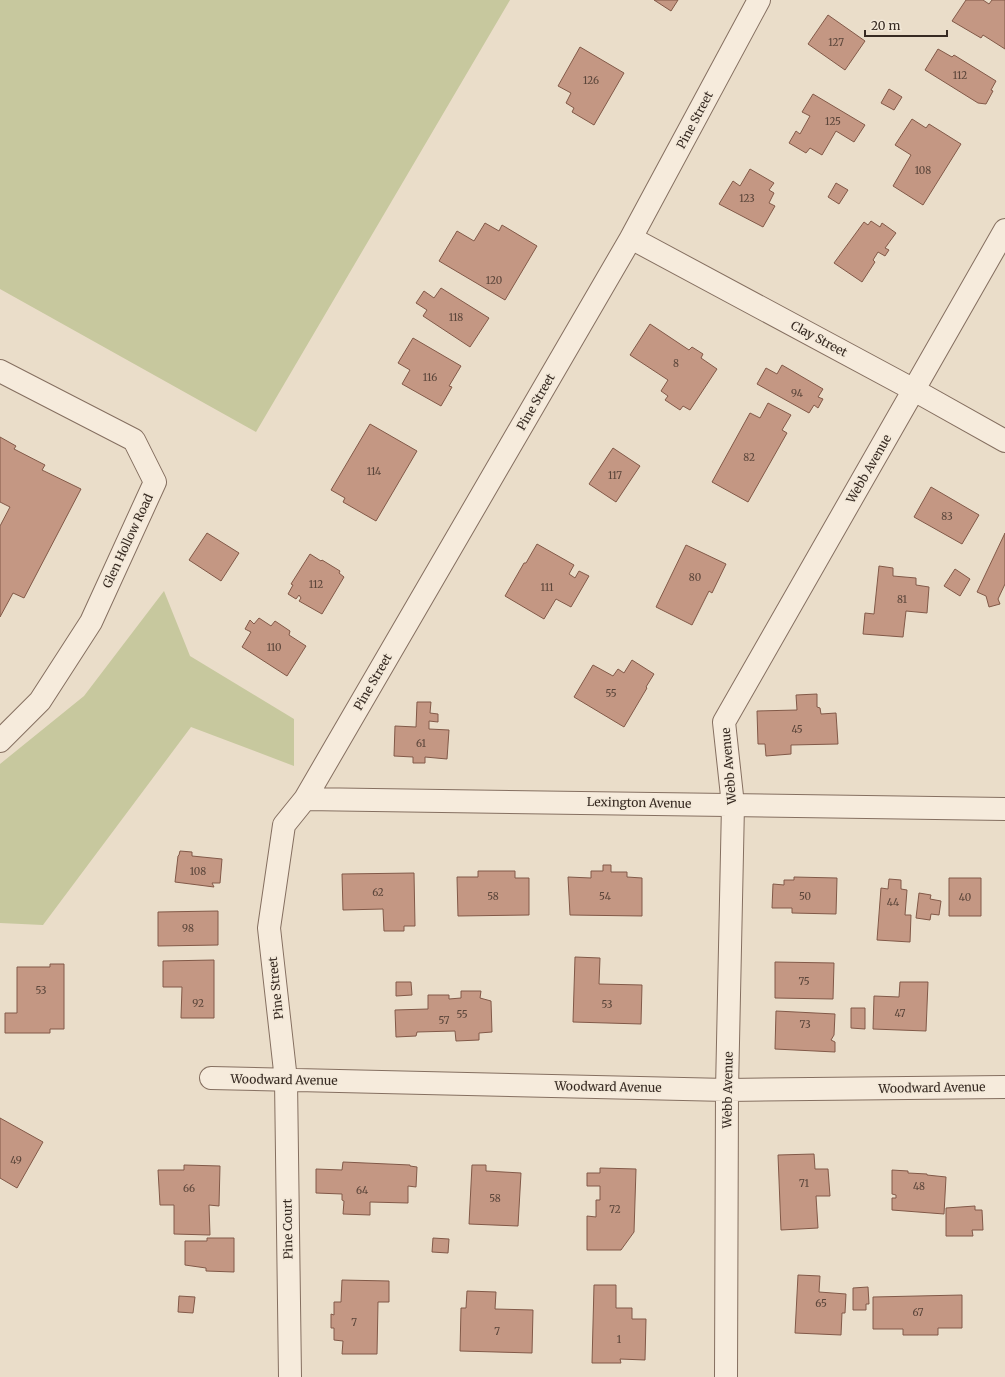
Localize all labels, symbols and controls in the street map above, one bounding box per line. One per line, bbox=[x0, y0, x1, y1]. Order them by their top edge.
scale bar bbox=[865, 12, 947, 38]
text: 20 m bbox=[871, 18, 900, 33]
house number: 127 bbox=[828, 36, 844, 49]
house number: 112 bbox=[953, 69, 967, 82]
house number: 126 bbox=[583, 74, 599, 87]
street label: Pine Street bbox=[673, 88, 716, 151]
house number: 125 bbox=[825, 115, 841, 128]
house number: 108 bbox=[915, 164, 931, 177]
house number: 123 bbox=[739, 192, 755, 205]
house number: 120 bbox=[486, 274, 502, 287]
house number: 118 bbox=[449, 311, 463, 324]
street label: Clay Street bbox=[788, 317, 850, 360]
house number: 8 bbox=[673, 357, 679, 370]
street label: Pine Street bbox=[513, 370, 558, 433]
house number: 116 bbox=[423, 371, 437, 384]
house number: 94 bbox=[791, 387, 803, 400]
street label: Webb Avenue bbox=[842, 432, 894, 507]
house number: 82 bbox=[743, 451, 755, 464]
house number: 114 bbox=[367, 465, 381, 478]
house number: 117 bbox=[608, 469, 622, 482]
street label: Glen Hollow Road bbox=[99, 491, 156, 590]
house number: 83 bbox=[941, 510, 953, 523]
house number: 80 bbox=[689, 571, 701, 584]
house number: 112 bbox=[309, 578, 323, 591]
house number: 111 bbox=[541, 581, 554, 594]
house number: 81 bbox=[897, 593, 908, 606]
house number: 110 bbox=[267, 641, 281, 654]
street label: Pine Street bbox=[350, 650, 395, 713]
house number: 55 bbox=[605, 687, 617, 700]
house number: 45 bbox=[791, 723, 803, 736]
street label: Webb Avenue bbox=[718, 727, 739, 806]
house number: 61 bbox=[416, 737, 426, 750]
street label: Lexington Avenue bbox=[587, 794, 691, 811]
house number: 108 bbox=[190, 865, 206, 878]
house number: 62 bbox=[372, 886, 384, 899]
house number: 58 bbox=[487, 890, 499, 903]
house number: 54 bbox=[599, 890, 611, 903]
house number: 50 bbox=[799, 890, 811, 903]
house number: 40 bbox=[959, 891, 971, 904]
house number: 44 bbox=[887, 896, 899, 909]
house number: 98 bbox=[182, 922, 194, 935]
street label: Pine Street bbox=[265, 956, 286, 1020]
house number: 75 bbox=[798, 975, 810, 988]
house number: 53 bbox=[35, 984, 47, 997]
house number: 92 bbox=[192, 997, 204, 1010]
house number: 53 bbox=[601, 998, 613, 1011]
house number: 47 bbox=[895, 1007, 906, 1020]
house number: 55 bbox=[456, 1008, 468, 1021]
house number: 57 bbox=[438, 1014, 450, 1027]
house number: 73 bbox=[799, 1018, 811, 1031]
street label: Webb Avenue bbox=[719, 1051, 736, 1130]
street label: Woodward Avenue bbox=[229, 1071, 338, 1088]
street label: Woodward Avenue bbox=[553, 1078, 662, 1095]
street label: Woodward Avenue bbox=[877, 1079, 986, 1096]
house number: 49 bbox=[10, 1154, 22, 1167]
house number: 71 bbox=[799, 1177, 809, 1190]
house number: 48 bbox=[913, 1180, 925, 1193]
house number: 66 bbox=[183, 1182, 195, 1195]
house number: 64 bbox=[356, 1184, 368, 1197]
house number: 58 bbox=[489, 1192, 501, 1205]
street label: Pine Court bbox=[279, 1198, 296, 1260]
house number: 72 bbox=[609, 1203, 621, 1216]
house number: 65 bbox=[815, 1297, 827, 1310]
house number: 67 bbox=[913, 1306, 924, 1319]
house number: 7 bbox=[351, 1316, 357, 1329]
house number: 7 bbox=[494, 1325, 500, 1338]
house number: 1 bbox=[617, 1333, 622, 1346]

